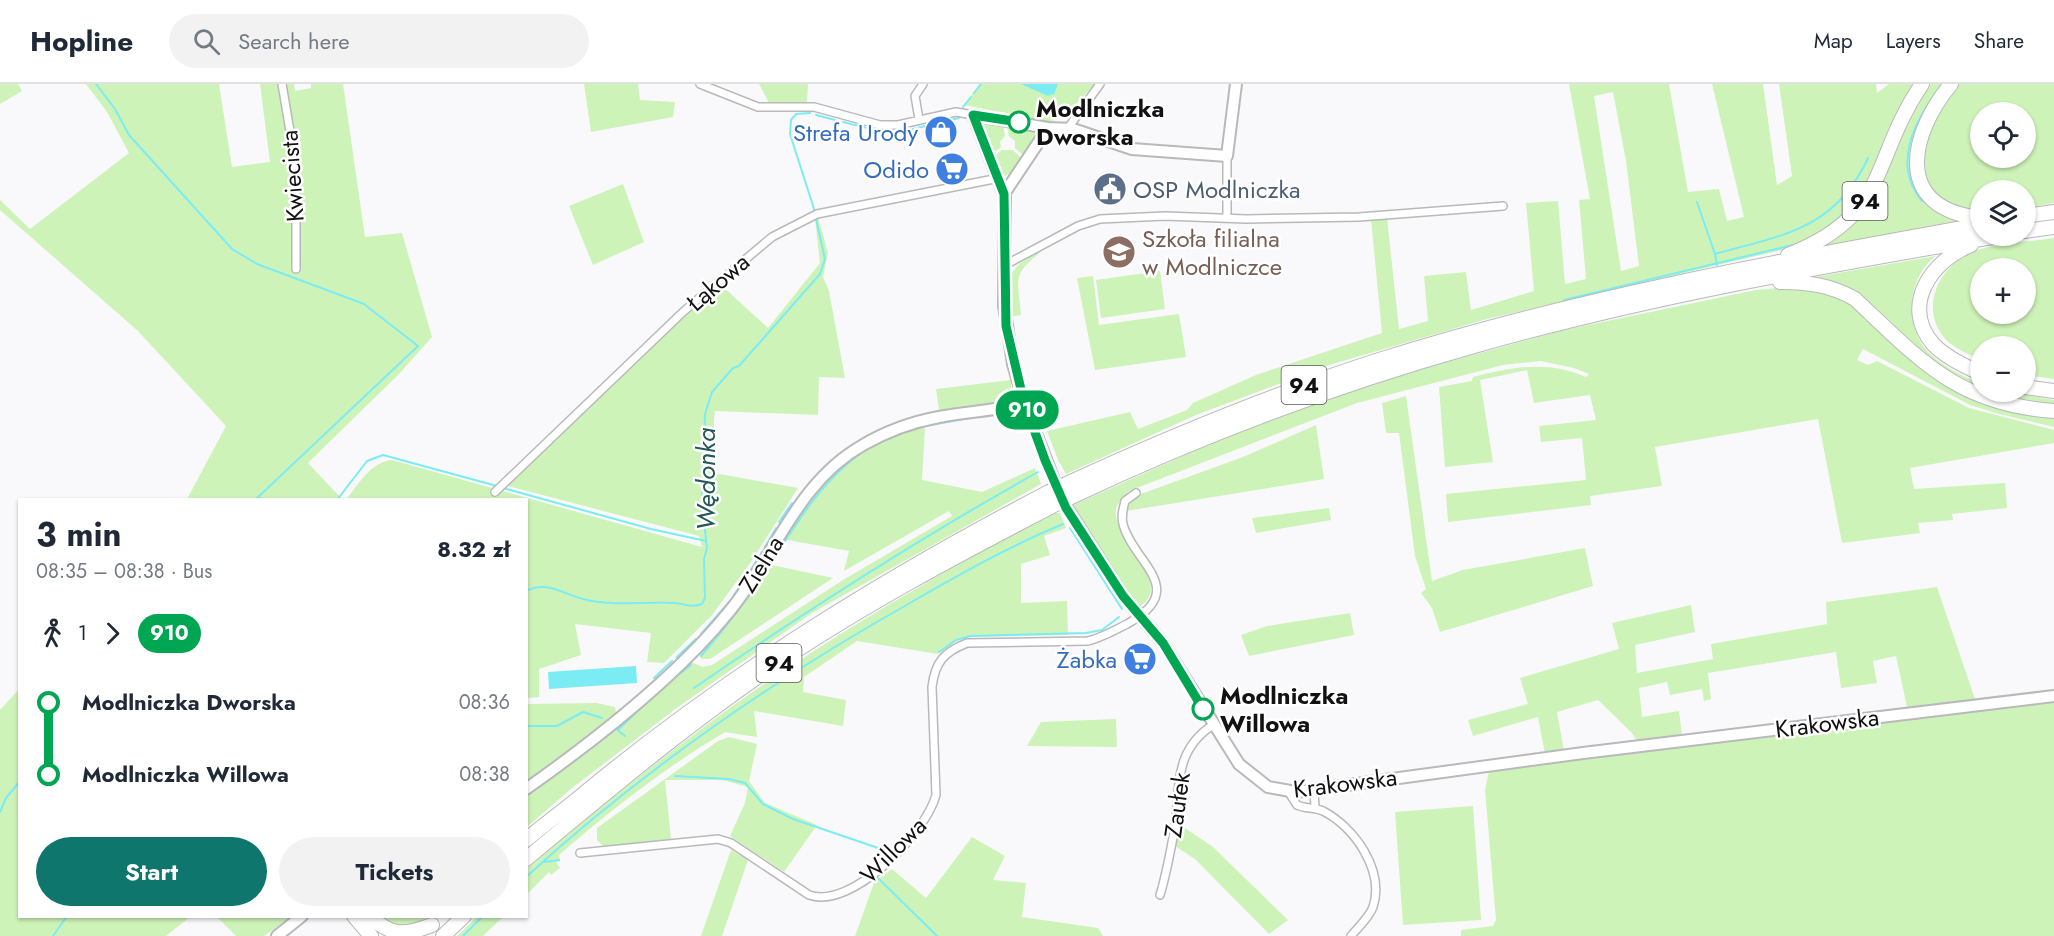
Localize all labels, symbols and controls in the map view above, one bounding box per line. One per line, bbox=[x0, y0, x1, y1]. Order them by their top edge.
search box bbox=[169, 14, 589, 68]
text: Hopline bbox=[30, 21, 133, 62]
icon: search bbox=[190, 25, 223, 58]
text: Search here bbox=[238, 25, 350, 57]
text: Map bbox=[1814, 26, 1853, 56]
text: Layers bbox=[1886, 26, 1941, 56]
text: Share bbox=[1974, 26, 2024, 56]
place label: Modlniczka Dworska bbox=[1036, 91, 1164, 154]
map controls bbox=[1970, 102, 2036, 402]
button: locate bbox=[1970, 102, 2036, 168]
marker: Modlniczka Dworska bbox=[1008, 111, 1030, 133]
shop icon: Strefa Urody bbox=[923, 114, 959, 150]
place label: Strefa Urody bbox=[793, 115, 918, 150]
street label: Kwiecista bbox=[271, 129, 313, 223]
supermarket icon: Odido bbox=[934, 151, 970, 187]
place label: Odido bbox=[863, 152, 929, 187]
public building icon: OSP Modlniczka bbox=[1092, 171, 1128, 207]
place label: OSP Modlniczka bbox=[1133, 172, 1301, 207]
button: layers bbox=[1970, 180, 2036, 246]
road number: 94 bbox=[1842, 182, 1888, 220]
place label: Szkoła filialna w Modlniczce bbox=[1142, 221, 1282, 284]
school or university icon: Szkoła filialna w Modlniczce bbox=[1101, 234, 1137, 270]
street label: Łąkowa bbox=[678, 245, 757, 320]
button: + bbox=[1970, 258, 2036, 324]
button: − bbox=[1970, 336, 2036, 402]
road number: 94 bbox=[1282, 366, 1326, 404]
line badge: 910 bbox=[992, 390, 1062, 430]
text: 910 bbox=[1008, 395, 1046, 425]
water label: Wędonka bbox=[687, 427, 725, 530]
text: 3 min bbox=[36, 511, 122, 558]
street label: Zielna bbox=[730, 529, 792, 599]
text: 8.32 zł bbox=[437, 533, 510, 565]
text: 08:35 – 08:38 · Bus bbox=[36, 557, 212, 586]
icon: walk bbox=[36, 617, 69, 650]
icon: forward bbox=[96, 617, 129, 650]
text: 910 bbox=[150, 618, 189, 648]
text: 1 bbox=[78, 619, 87, 648]
supermarket icon: Żabka bbox=[1122, 641, 1158, 677]
place label: Żabka bbox=[1057, 642, 1117, 677]
road number: 94 bbox=[756, 644, 802, 682]
place label: Modlniczka Willowa bbox=[1220, 678, 1348, 741]
text: Modlniczka Dworska bbox=[82, 686, 296, 718]
text: 08:36 bbox=[459, 688, 510, 717]
marker: Modlniczka Willowa bbox=[1192, 698, 1214, 720]
street label: Krakowska bbox=[1773, 699, 1881, 747]
text: Modlniczka Willowa bbox=[82, 758, 289, 790]
street label: Krakowska bbox=[1291, 759, 1399, 807]
text: 08:38 bbox=[459, 760, 510, 789]
street label: Zaułek bbox=[1155, 770, 1199, 840]
street label: Willowa bbox=[852, 809, 934, 891]
button: Start bbox=[36, 837, 267, 906]
button: Tickets bbox=[279, 837, 510, 906]

